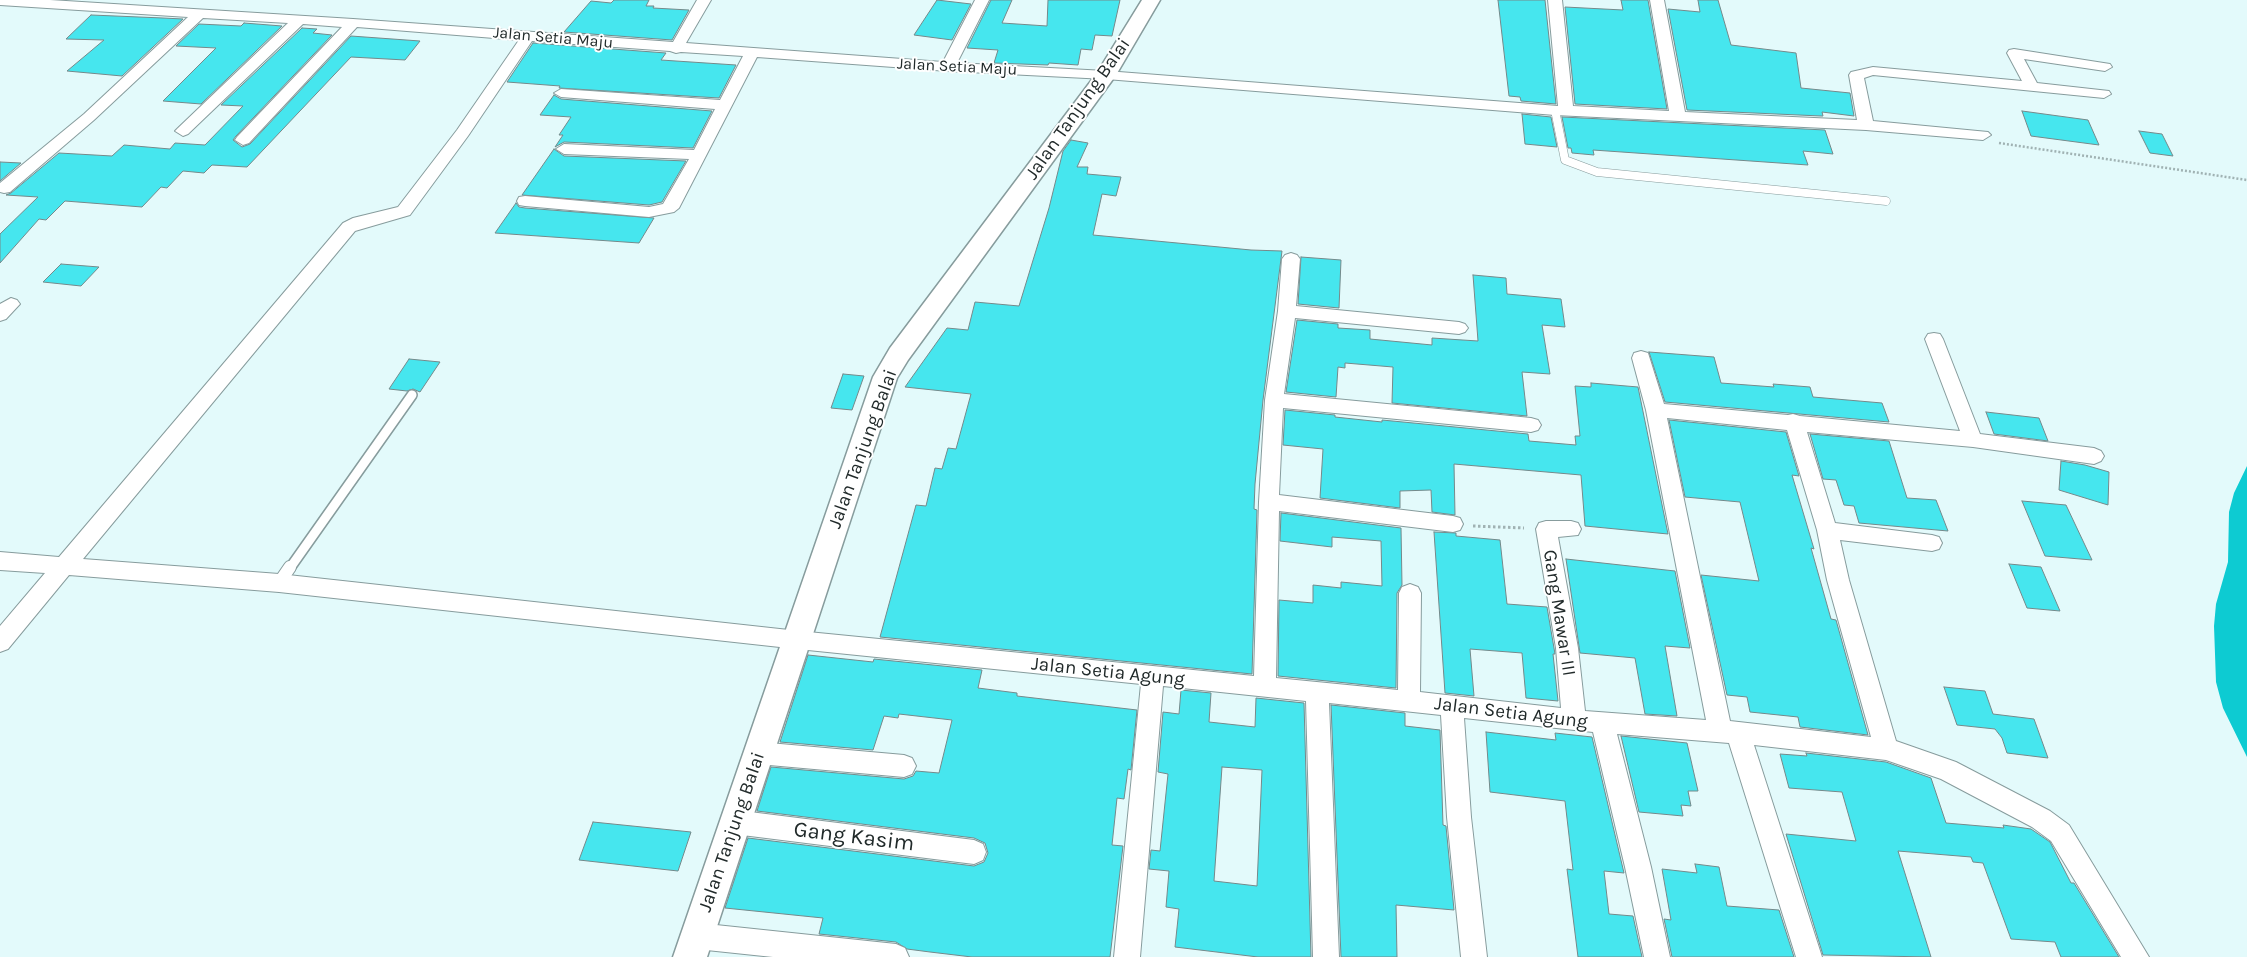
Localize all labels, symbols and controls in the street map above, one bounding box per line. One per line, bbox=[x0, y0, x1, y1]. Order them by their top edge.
street label: Jalan Setia Maju bbox=[492, 23, 614, 53]
street label: Jalan Tanjung Balai bbox=[1021, 34, 1135, 184]
street label: Jalan Setia Maju bbox=[896, 54, 1018, 80]
street label: Jalan Tanjung Balai bbox=[824, 366, 902, 532]
street label: Gang Mawar III bbox=[1538, 548, 1580, 678]
street label: Jalan Setia Agung bbox=[1030, 653, 1186, 691]
street label: Jalan Setia Agung bbox=[1433, 692, 1589, 734]
street label: Jalan Tanjung Balai bbox=[694, 749, 770, 915]
street label: Gang Kasim bbox=[792, 817, 916, 857]

